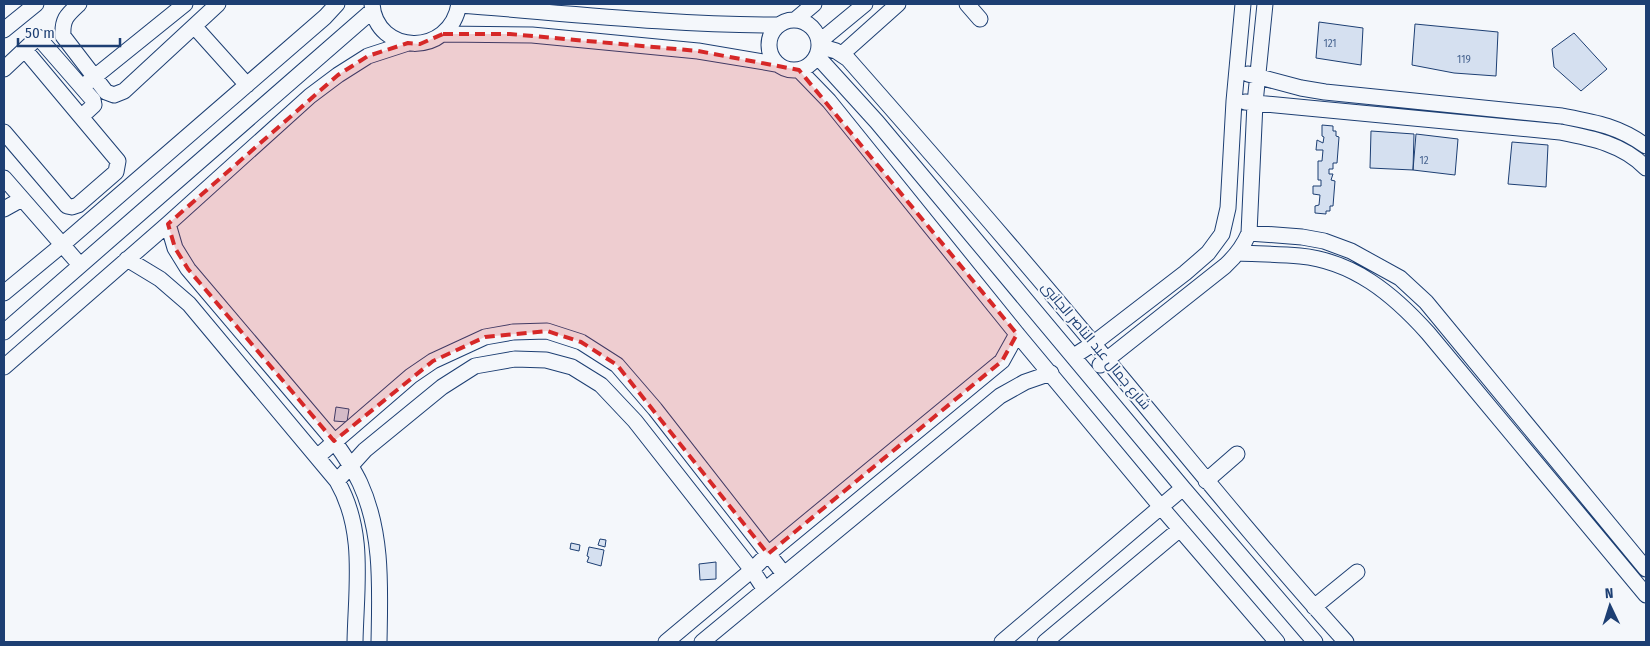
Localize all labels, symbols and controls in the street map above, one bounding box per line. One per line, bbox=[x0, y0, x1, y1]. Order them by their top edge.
scale bar bbox=[18, 15, 120, 47]
text: 50 m bbox=[25, 24, 55, 42]
house number: 121 bbox=[1323, 37, 1337, 50]
house number: 119 bbox=[1457, 53, 1471, 66]
house number: 12 bbox=[1419, 154, 1429, 167]
street label: شارع جمال عبد الناصر الجانبى bbox=[1038, 279, 1154, 413]
north arrow bbox=[1585, 581, 1635, 631]
text: N bbox=[1604, 585, 1614, 602]

